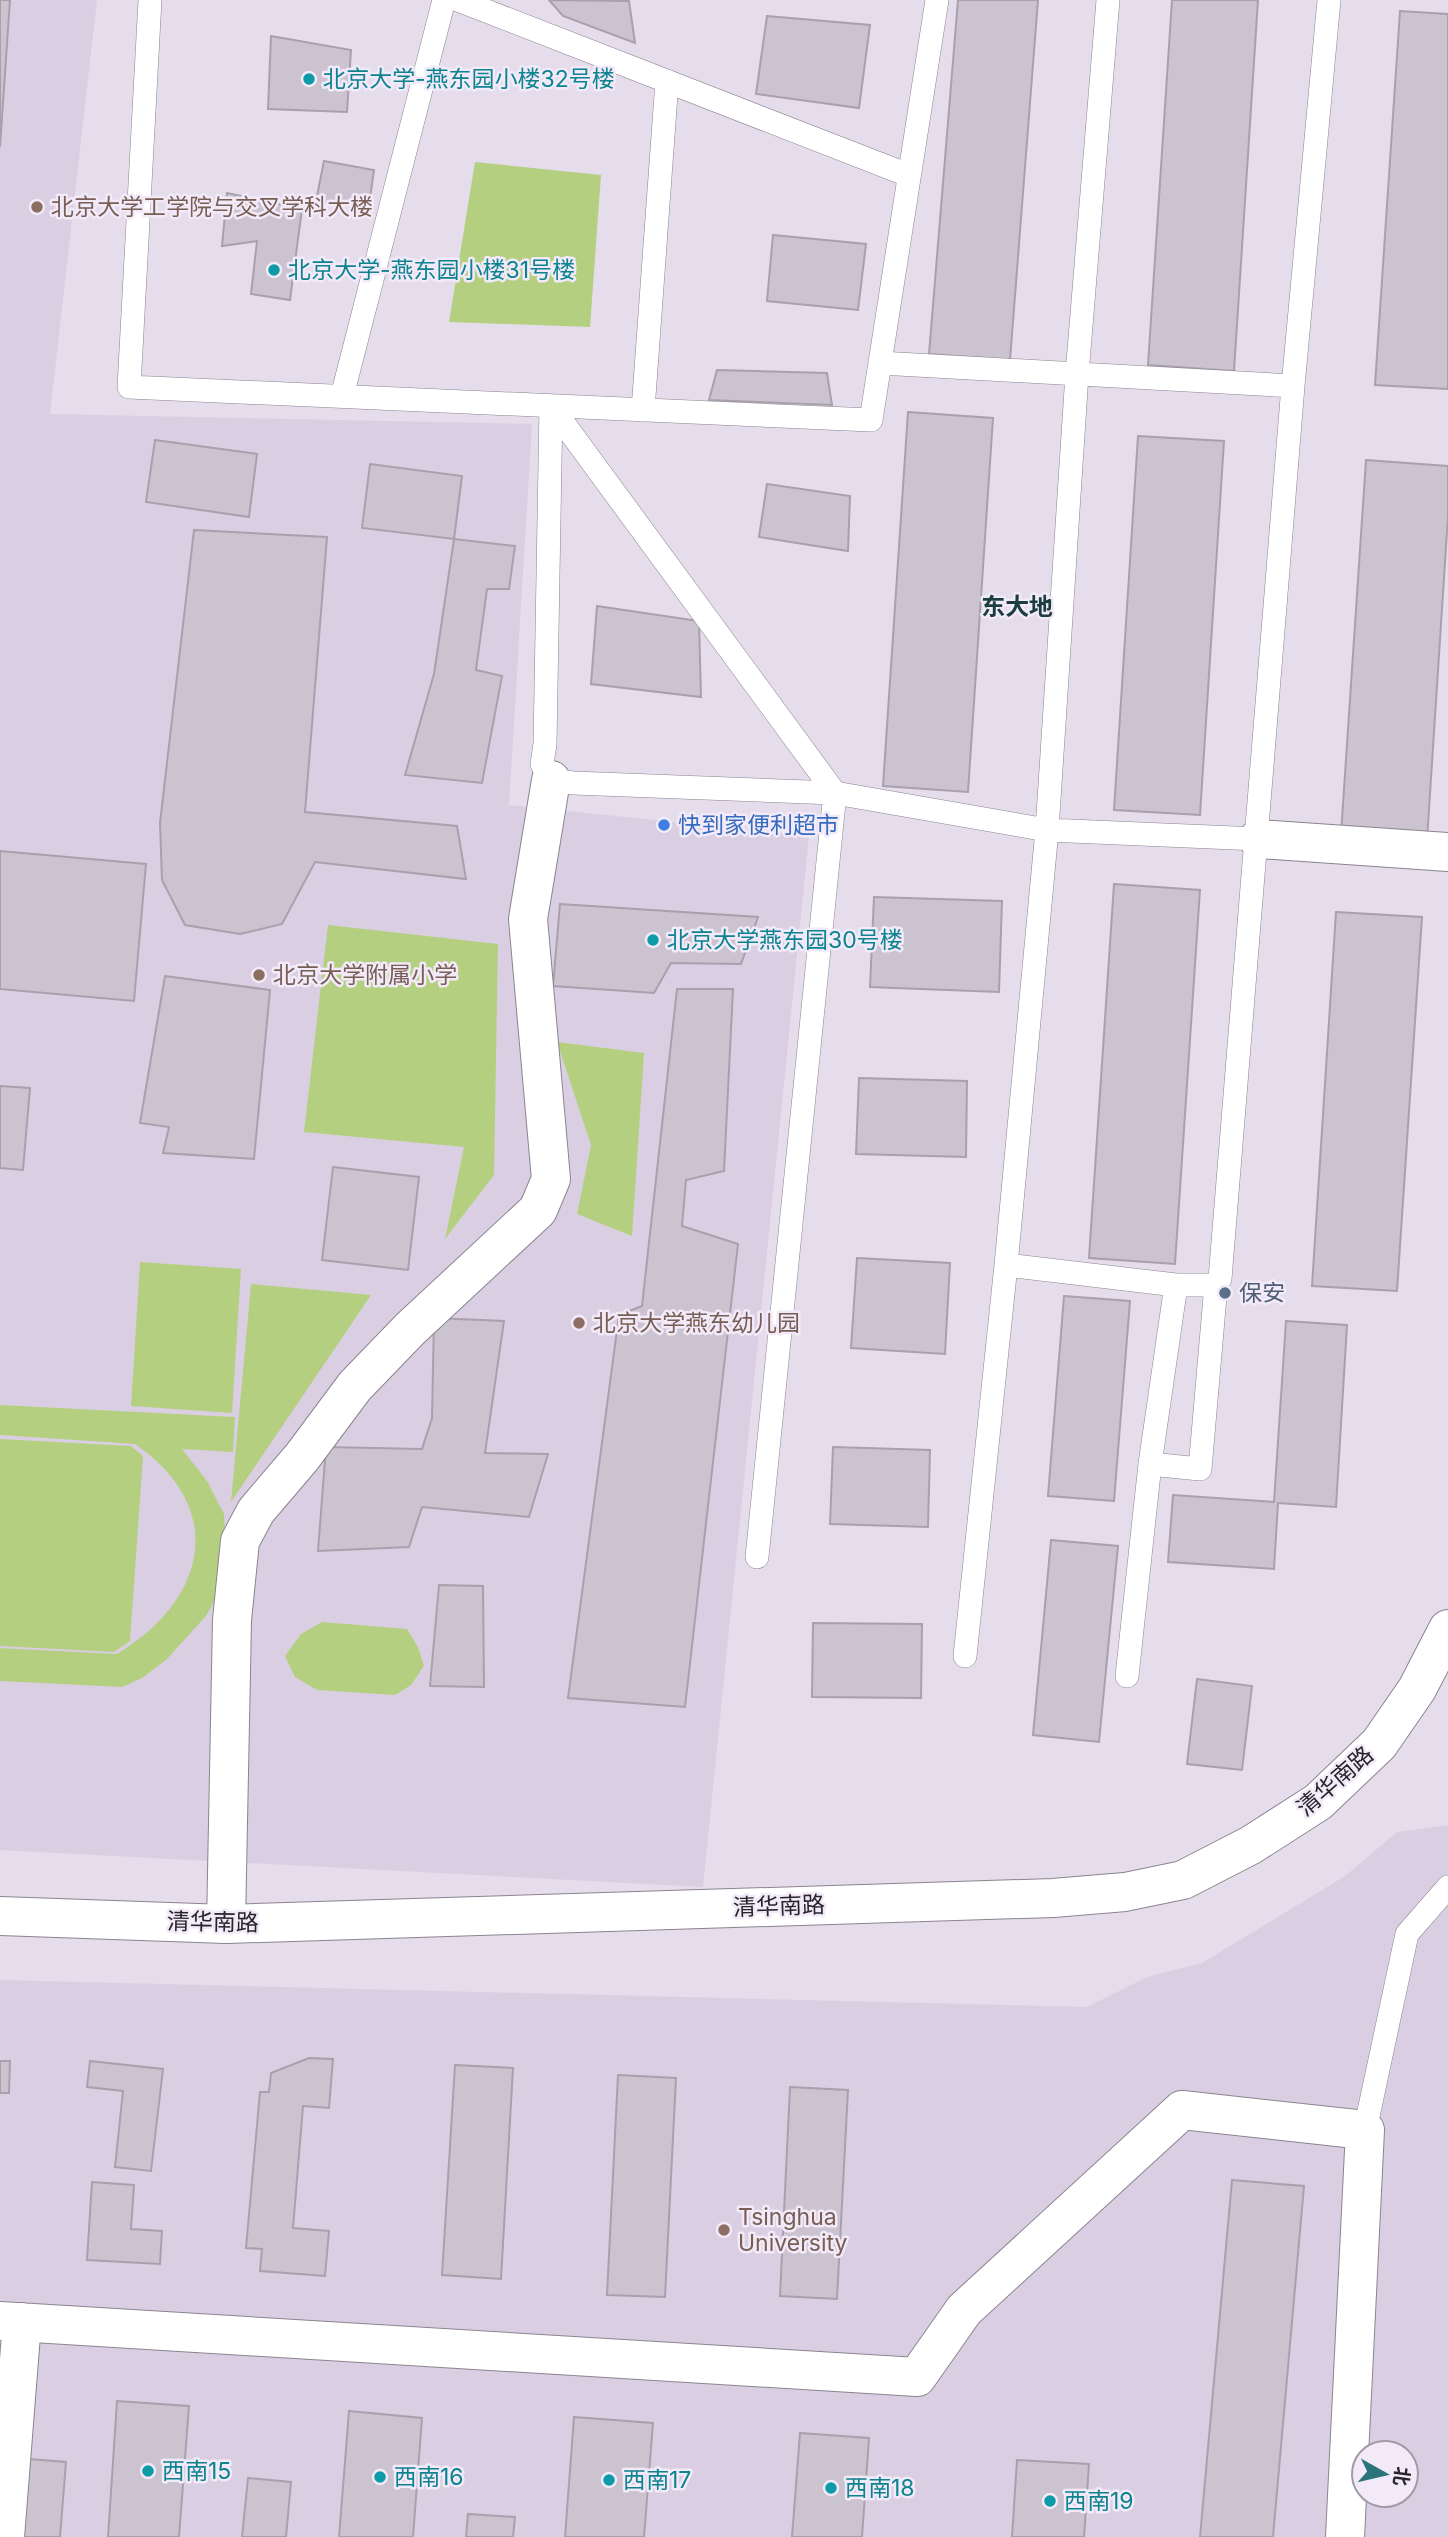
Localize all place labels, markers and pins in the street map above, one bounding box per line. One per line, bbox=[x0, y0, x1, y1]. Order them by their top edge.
place label: 北京大学-燕东园小楼32号楼 bbox=[323, 65, 615, 93]
marker: 北京大学-燕东园小楼32号楼 bbox=[301, 71, 317, 87]
place label: 北京大学工学院与交叉学科大楼 bbox=[51, 193, 373, 221]
marker: 北京大学工学院与交叉学科大楼 bbox=[29, 199, 45, 215]
place label: 北京大学-燕东园小楼31号楼 bbox=[288, 256, 575, 284]
marker: 北京大学-燕东园小楼31号楼 bbox=[266, 262, 282, 278]
place label: 快到家便利超市 bbox=[678, 811, 839, 839]
marker: 快到家便利超市 bbox=[656, 817, 672, 833]
place label: 北京大学燕东园30号楼 bbox=[667, 926, 903, 954]
marker: 北京大学燕东园30号楼 bbox=[645, 932, 661, 948]
place label: 北京大学附属小学 bbox=[273, 961, 457, 989]
marker: 北京大学附属小学 bbox=[251, 967, 267, 983]
place label: 保安 bbox=[1239, 1279, 1285, 1307]
marker: 保安 bbox=[1217, 1285, 1233, 1301]
place label: 北京大学燕东幼儿园 bbox=[593, 1309, 800, 1337]
marker: 北京大学燕东幼儿园 bbox=[571, 1315, 587, 1331]
place label: Tsinghua University bbox=[738, 2203, 848, 2257]
marker: Tsinghua University bbox=[716, 2222, 732, 2238]
place label: 西南15 bbox=[162, 2457, 231, 2485]
marker: 西南15 bbox=[140, 2463, 156, 2479]
place label: 西南16 bbox=[394, 2463, 464, 2491]
place label: 西南17 bbox=[623, 2466, 691, 2494]
marker: 西南16 bbox=[372, 2469, 388, 2485]
marker: 西南17 bbox=[601, 2472, 617, 2488]
place label: 西南18 bbox=[845, 2474, 915, 2502]
marker: 西南18 bbox=[823, 2480, 839, 2496]
place label: 西南19 bbox=[1064, 2487, 1134, 2515]
marker: 西南19 bbox=[1042, 2493, 1058, 2509]

